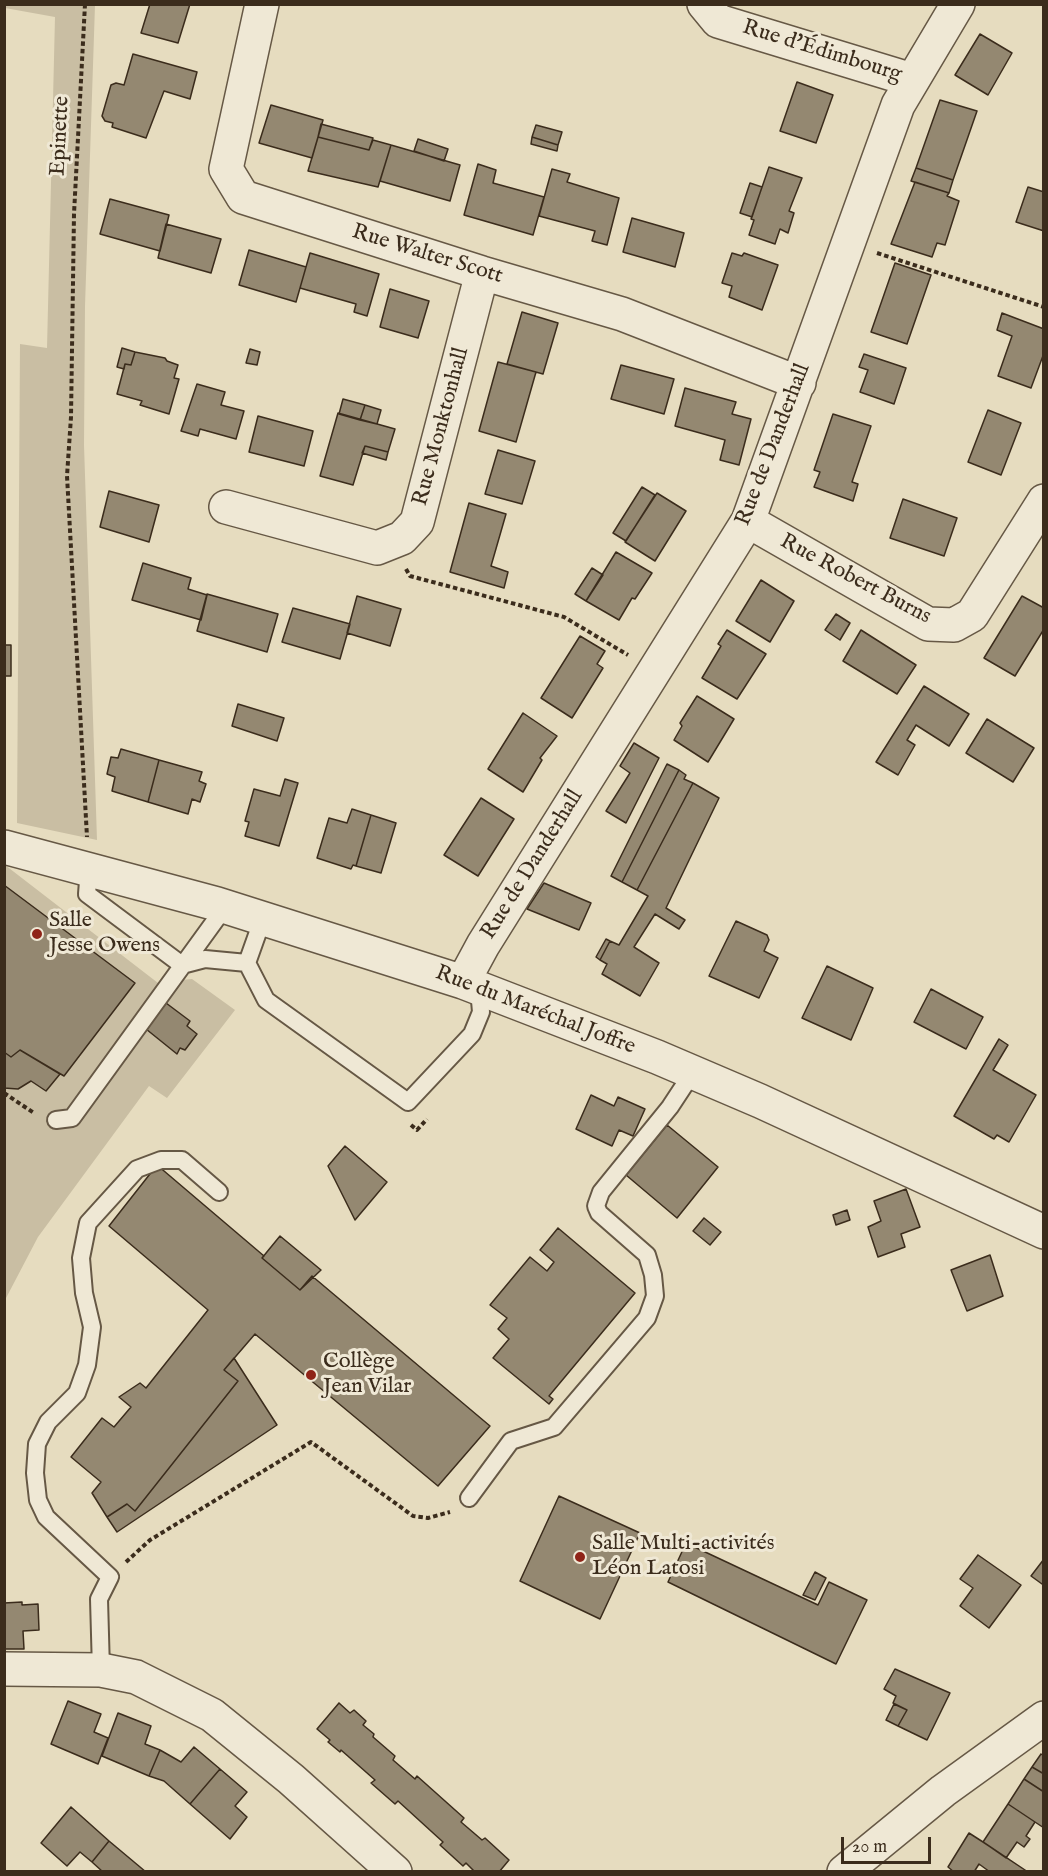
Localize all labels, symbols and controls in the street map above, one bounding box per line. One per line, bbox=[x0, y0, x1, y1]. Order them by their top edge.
street label: Rue d'Édimbourg bbox=[739, 15, 905, 89]
street label: Epinette bbox=[46, 95, 76, 177]
street label: Rue Walter Scott bbox=[348, 220, 506, 290]
street label: Rue Monktonhall bbox=[408, 345, 476, 509]
street label: Rue de Danderhall bbox=[731, 360, 817, 530]
street label: Rue Robert Burns bbox=[775, 529, 935, 631]
street label: Rue de Danderhall bbox=[476, 785, 590, 945]
place label: Salle Jesse Owens bbox=[49, 908, 160, 960]
marker: Salle Jesse Owens bbox=[30, 927, 44, 941]
street label: Rue du Maréchal Joffre bbox=[431, 961, 639, 1061]
place label: Collège Jean Vilar bbox=[323, 1349, 411, 1400]
marker: Collège Jean Vilar bbox=[304, 1368, 318, 1382]
place label: Salle Multi-activités Léon Latosi bbox=[592, 1531, 774, 1582]
marker: Salle Multi-activités Léon Latosi bbox=[573, 1550, 587, 1564]
scale bar bbox=[844, 1825, 934, 1863]
text: 20 m bbox=[852, 1836, 887, 1859]

